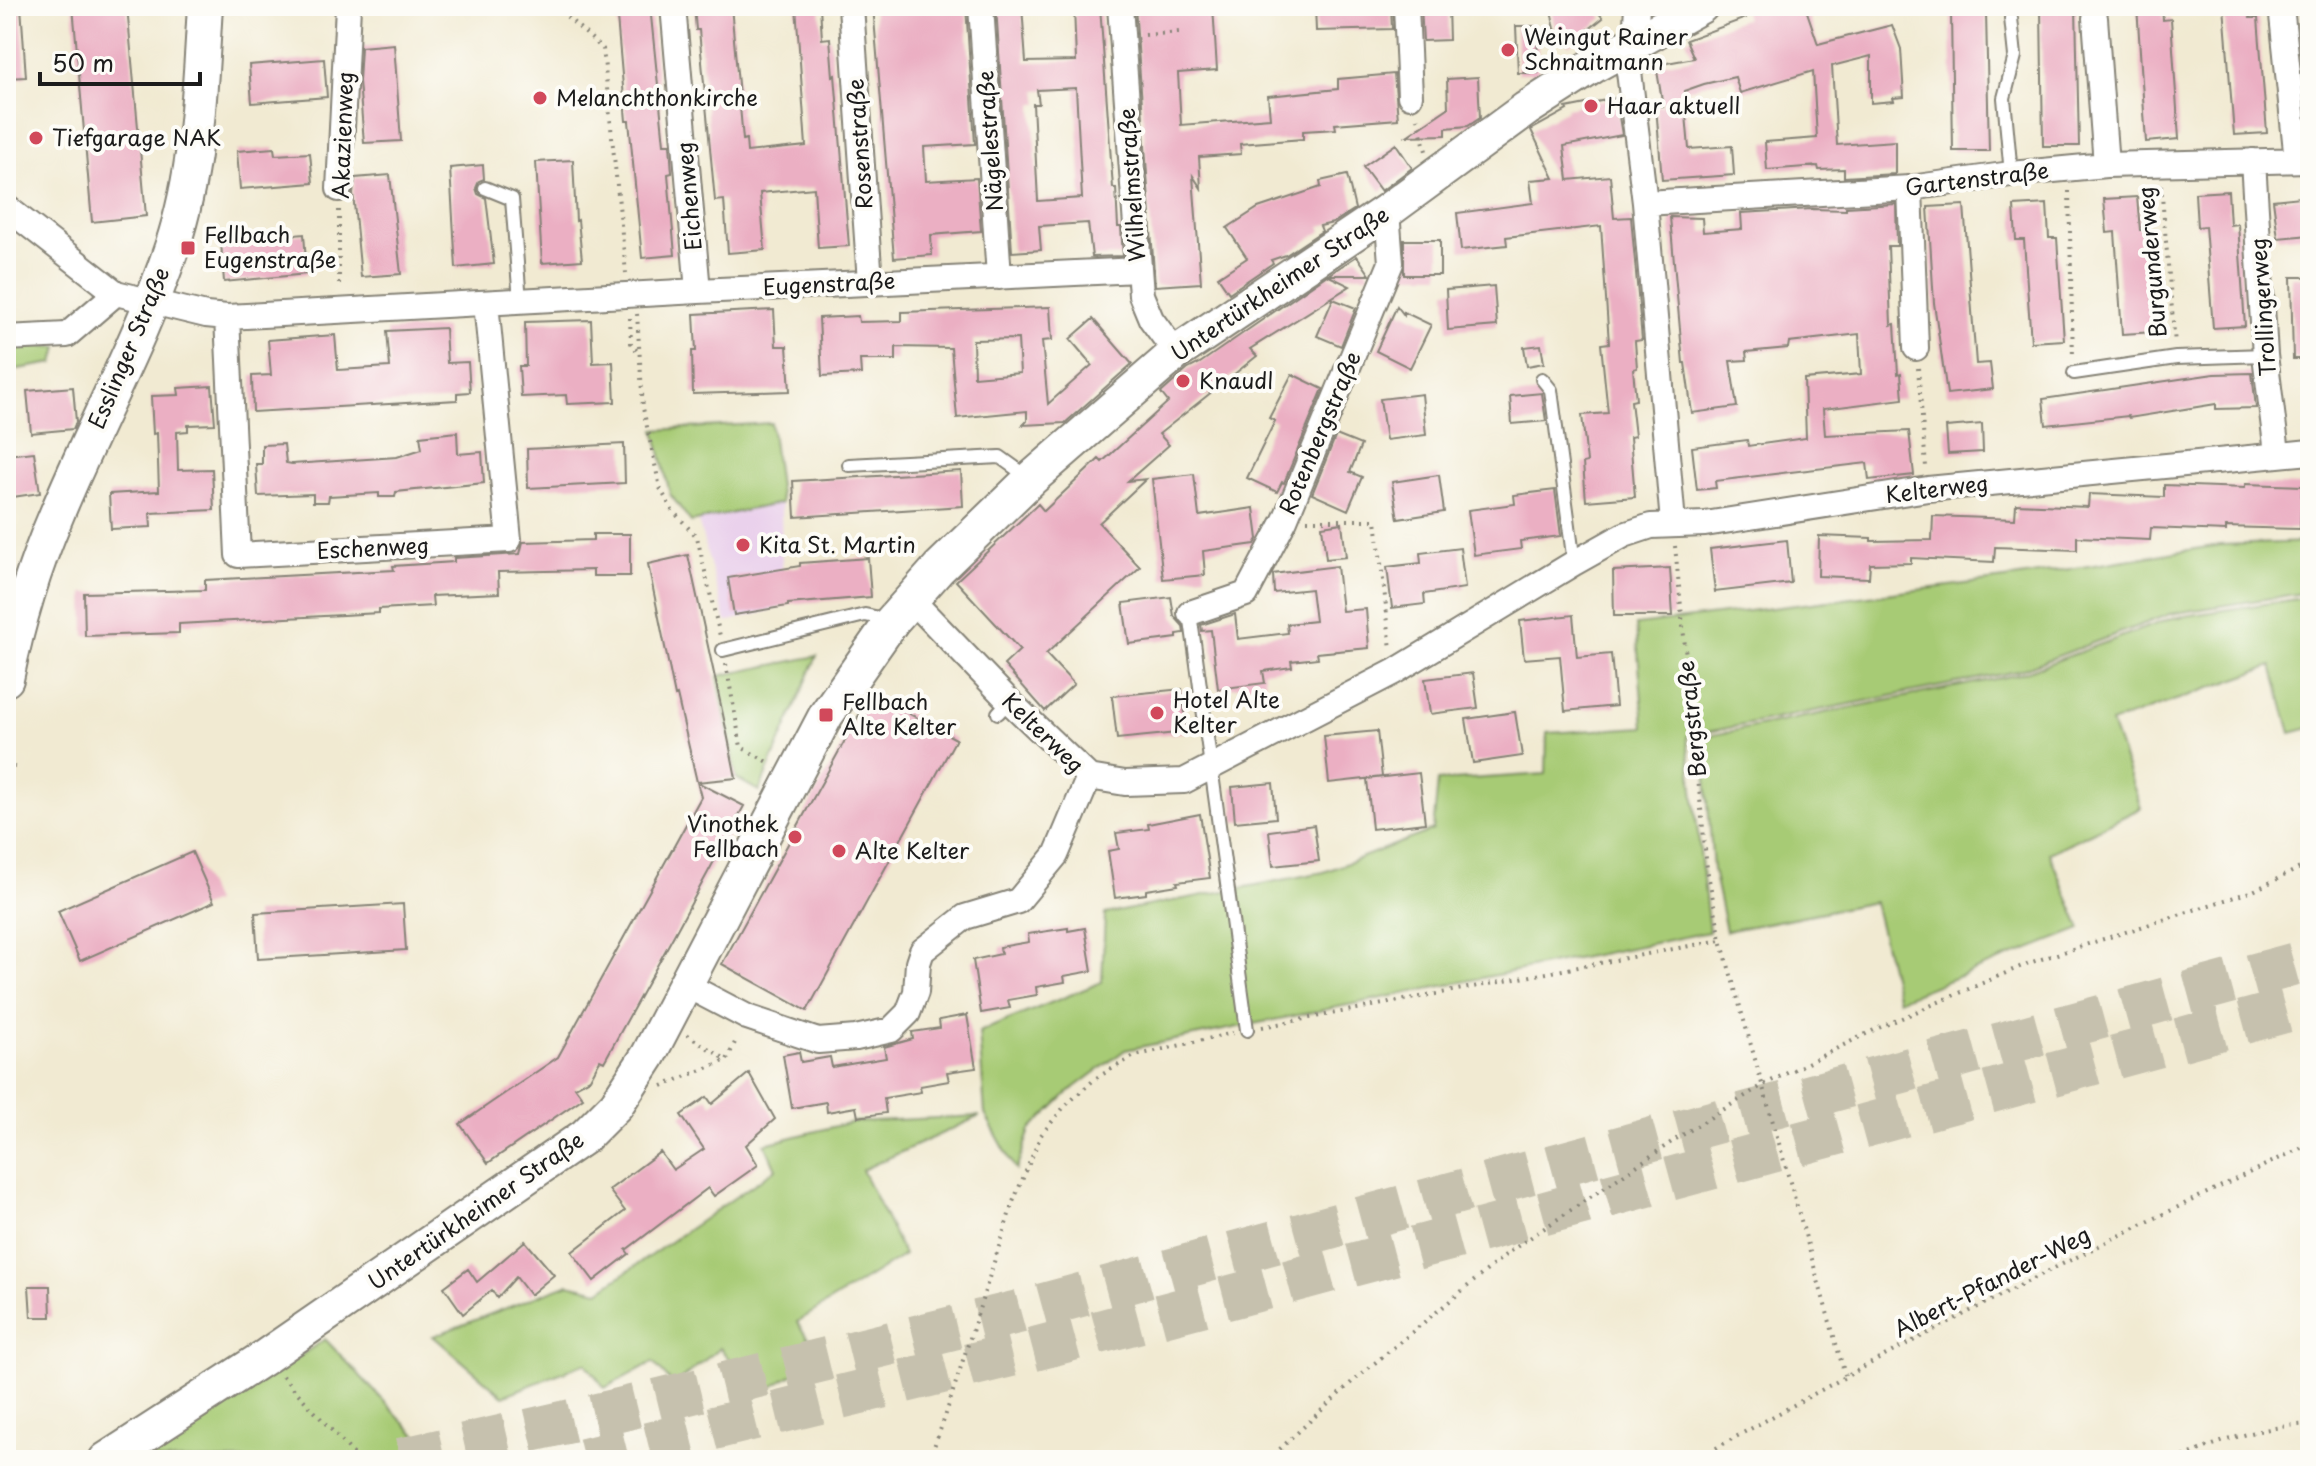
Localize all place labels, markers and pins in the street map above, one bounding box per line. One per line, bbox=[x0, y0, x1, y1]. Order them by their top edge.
place label: Weingut Rainer Schnaitmann bbox=[1524, 19, 1689, 77]
marker: Weingut Rainer Schnaitmann bbox=[1499, 41, 1517, 59]
place label: Melanchthonkirche bbox=[556, 80, 758, 113]
place label: Haar aktuell bbox=[1607, 88, 1740, 121]
marker: Melanchthonkirche bbox=[531, 89, 549, 107]
marker: Haar aktuell bbox=[1582, 97, 1600, 115]
place label: Tiefgarage NAK bbox=[52, 120, 221, 153]
marker: Tiefgarage NAK bbox=[27, 129, 45, 147]
place label: Fellbach Eugenstraße bbox=[204, 217, 337, 275]
marker: Fellbach Eugenstraße bbox=[179, 239, 197, 257]
place label: Knaudl bbox=[1199, 363, 1273, 396]
marker: Knaudl bbox=[1174, 372, 1192, 390]
place label: Kita St. Martin bbox=[759, 527, 916, 560]
marker: Kita St. Martin bbox=[734, 536, 752, 554]
place label: Hotel Alte Kelter bbox=[1173, 682, 1280, 740]
place label: Fellbach Alte Kelter bbox=[842, 684, 957, 742]
marker: Hotel Alte Kelter bbox=[1148, 704, 1166, 722]
marker: Fellbach Alte Kelter bbox=[817, 706, 835, 724]
place label: Vinothek Fellbach bbox=[687, 806, 779, 864]
marker: Vinothek Fellbach bbox=[786, 828, 804, 846]
place label: Alte Kelter bbox=[855, 833, 970, 866]
marker: Alte Kelter bbox=[830, 842, 848, 860]

